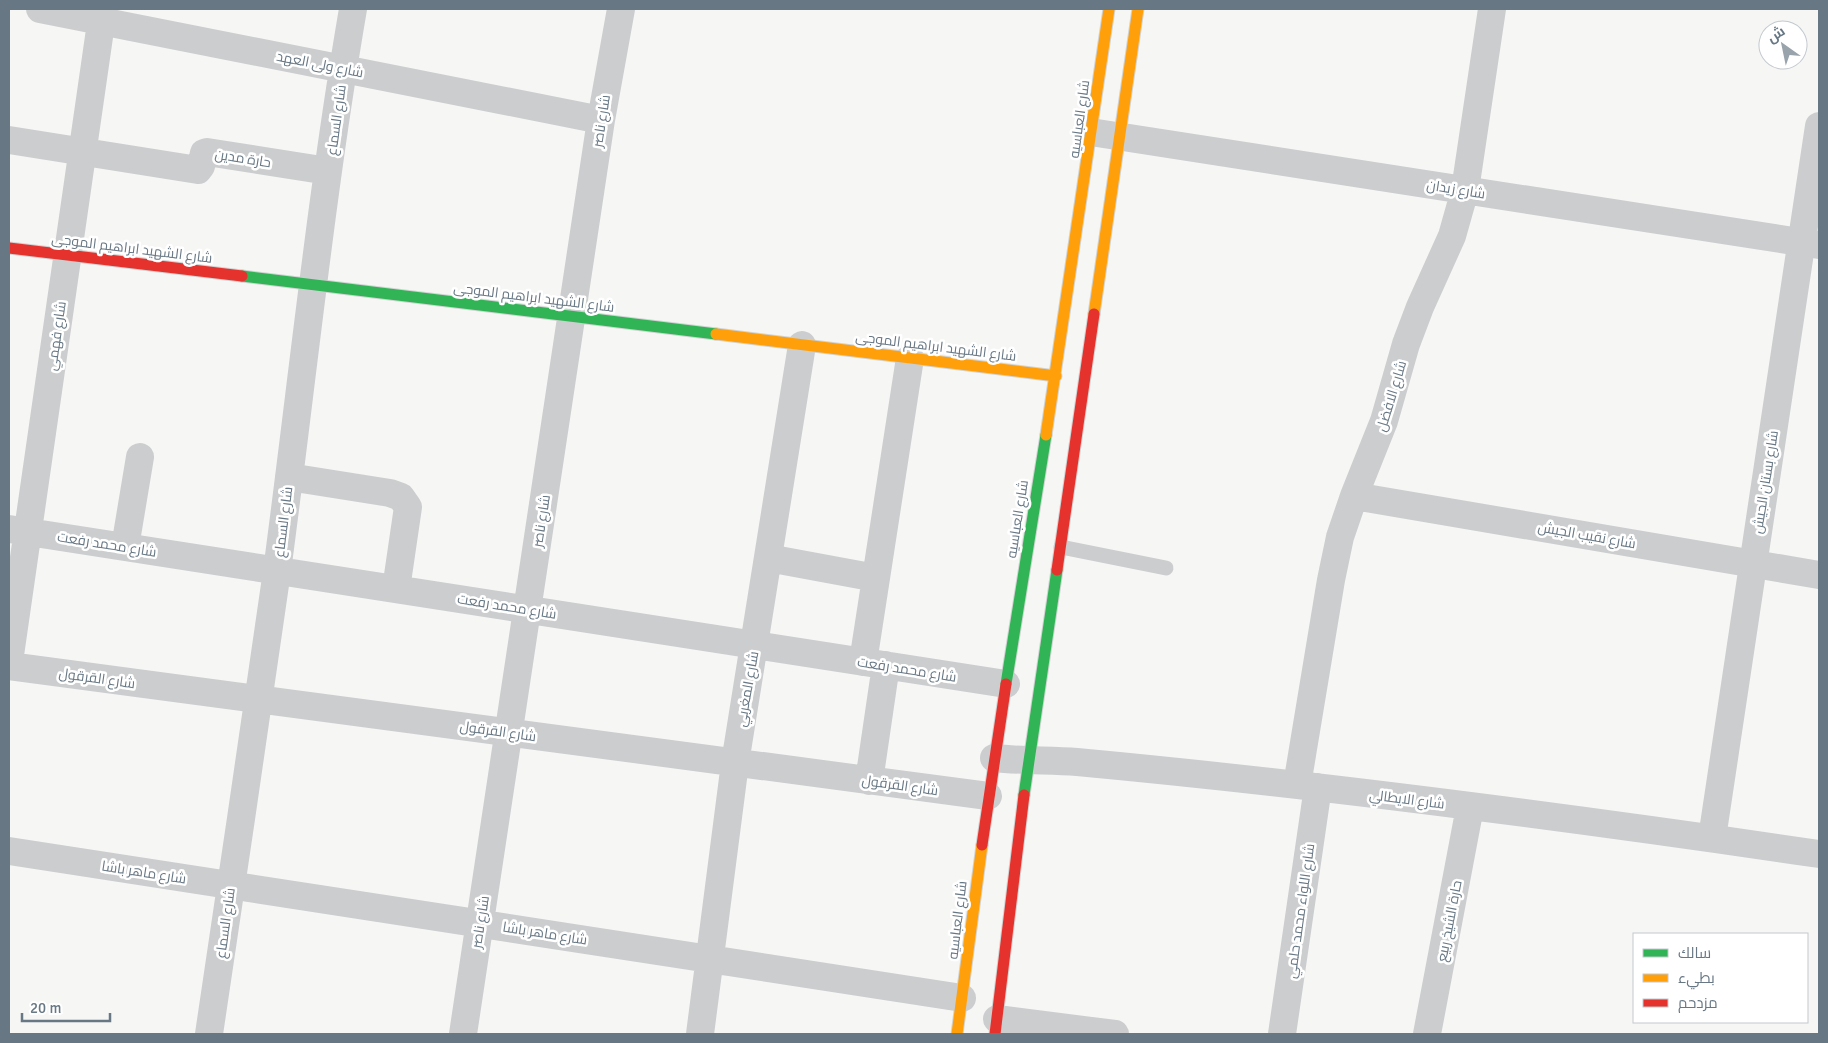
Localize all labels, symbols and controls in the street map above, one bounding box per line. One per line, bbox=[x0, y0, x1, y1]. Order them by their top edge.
north arrow bbox=[1758, 20, 1808, 70]
text: ش bbox=[1764, 22, 1788, 47]
street label: شارع ولى العهد bbox=[275, 48, 365, 81]
street label: شارع العباسيه bbox=[1066, 79, 1093, 159]
street label: شارع السماع bbox=[323, 84, 350, 156]
street label: شارع ناصر bbox=[589, 93, 614, 150]
street label: حارة مدين bbox=[214, 146, 272, 171]
street label: شارع زيدان bbox=[1425, 176, 1487, 203]
street label: شارع الشهيد ابراهيم الموجى bbox=[50, 230, 213, 268]
street label: شارع الشهيد ابراهيم الموجى bbox=[452, 279, 615, 317]
street label: شارع فهمي bbox=[43, 300, 73, 372]
street label: شارع الشهيد ابراهيم الموجى bbox=[854, 328, 1017, 366]
street label: شارع الافضل bbox=[1373, 359, 1410, 434]
street label: شارع بستان الجيش bbox=[1749, 429, 1782, 535]
street label: شارع العباسيه bbox=[1003, 479, 1032, 559]
street label: شارع السماع bbox=[271, 486, 296, 558]
street label: شارع ناصر bbox=[529, 493, 554, 550]
street label: شارع نقيب الجيش bbox=[1537, 519, 1637, 552]
street label: شارع محمد رفعت bbox=[56, 528, 158, 561]
street label: شارع محمد رفعت bbox=[456, 590, 558, 623]
street label: شارع المغربي bbox=[732, 650, 765, 729]
street label: شارع محمد رفعت bbox=[856, 653, 958, 686]
street label: شارع القرقول bbox=[58, 665, 136, 692]
street label: شارع القرقول bbox=[459, 718, 537, 745]
street label: شارع القرقول bbox=[861, 772, 939, 799]
street label: شارع الايطالي bbox=[1368, 786, 1446, 816]
street label: شارع اللواء محمد حلمي bbox=[1283, 843, 1321, 980]
street label: شارع ماهر باشا bbox=[100, 857, 187, 888]
street label: حارة الشيخ ربيع bbox=[1433, 879, 1466, 963]
street label: شارع العباسيه bbox=[944, 880, 971, 960]
street label: شارع السماع bbox=[212, 887, 239, 959]
street label: شارع ناصر bbox=[468, 894, 493, 951]
street label: شارع ماهر باشا bbox=[501, 918, 588, 949]
legend bbox=[1633, 933, 1808, 1023]
text: سالك bbox=[1678, 944, 1711, 962]
text: بطيء bbox=[1678, 969, 1715, 990]
scale bar bbox=[22, 990, 110, 1022]
text: مزدحم bbox=[1678, 994, 1718, 1013]
text: 20 m bbox=[30, 999, 61, 1017]

